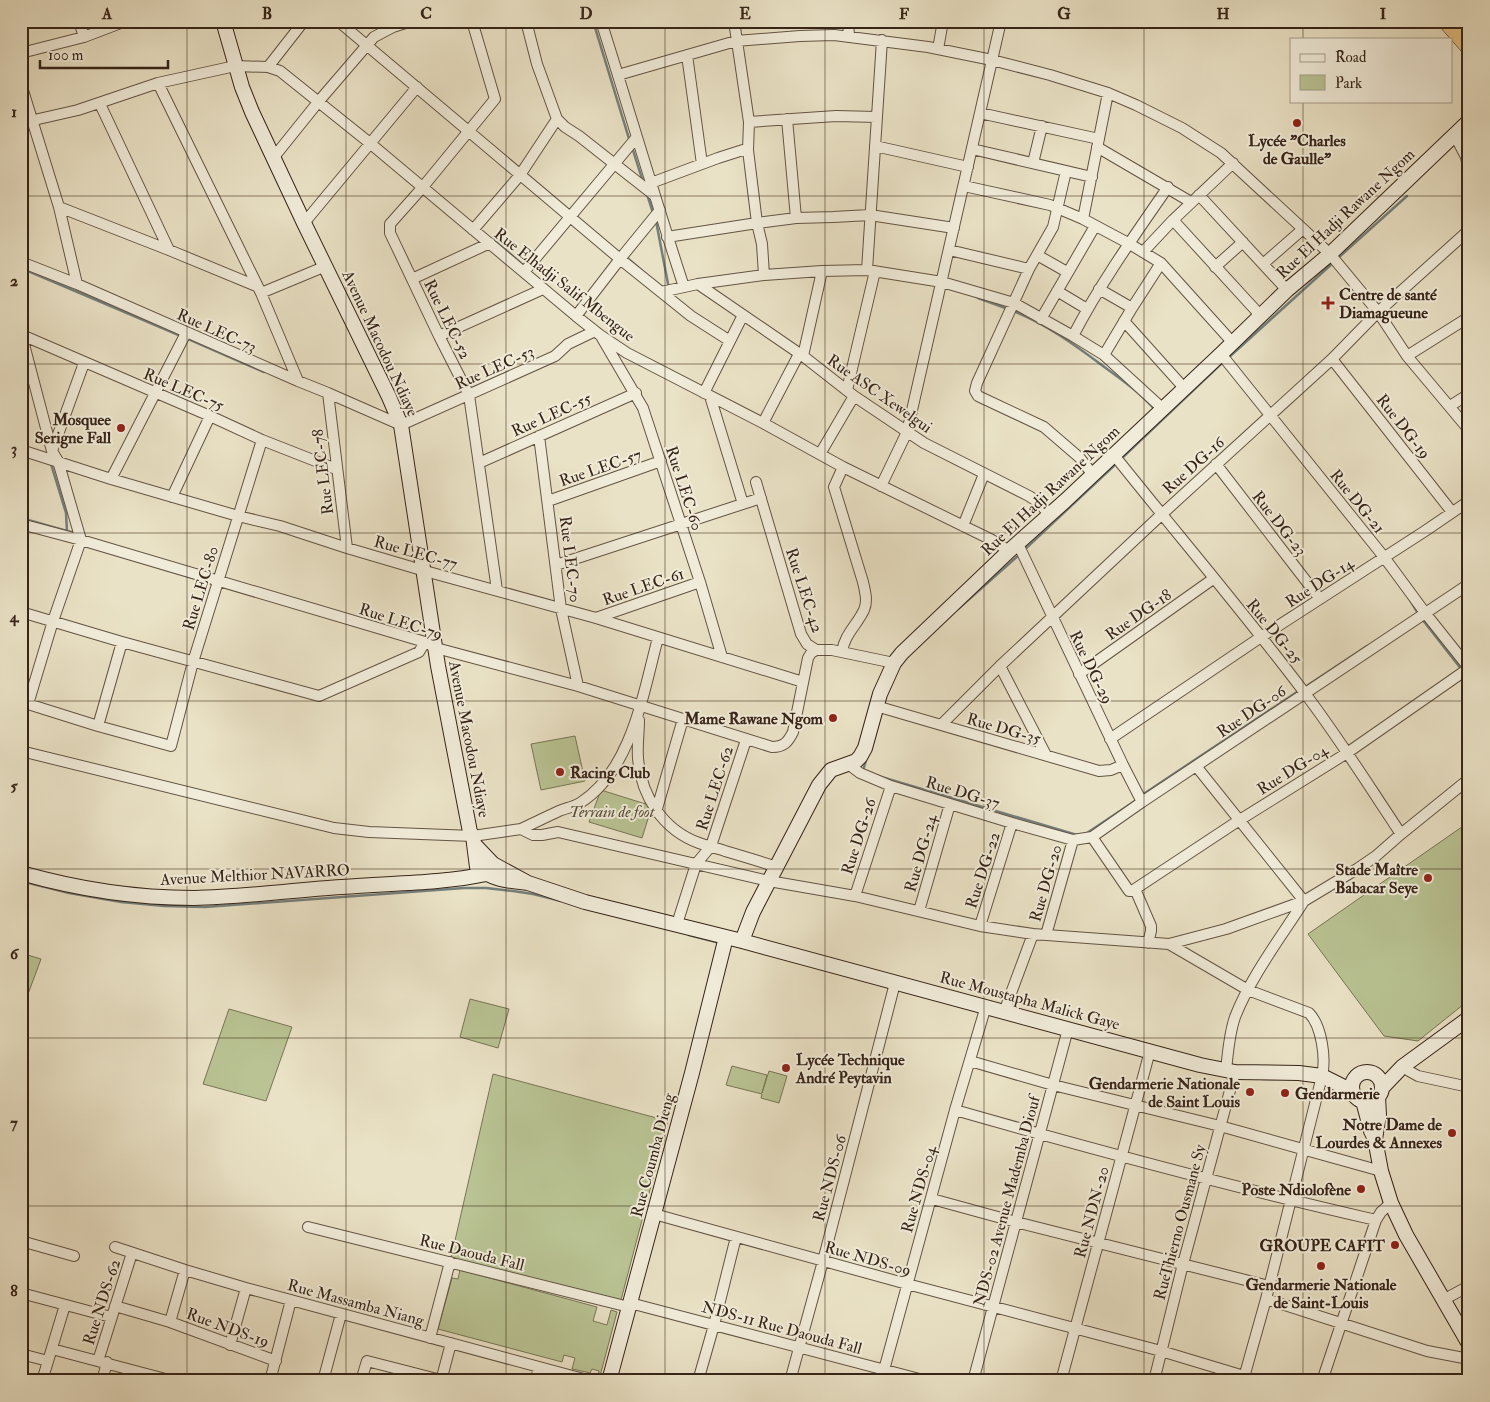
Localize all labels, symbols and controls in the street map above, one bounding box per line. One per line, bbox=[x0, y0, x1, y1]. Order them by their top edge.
text: A bbox=[101, 4, 113, 24]
text: B bbox=[262, 4, 272, 24]
text: C bbox=[420, 4, 432, 24]
text: D bbox=[579, 4, 593, 24]
text: E bbox=[739, 4, 751, 24]
text: F bbox=[899, 4, 909, 24]
text: G bbox=[1057, 4, 1071, 24]
text: H bbox=[1216, 4, 1230, 24]
text: I bbox=[1380, 4, 1387, 24]
scale bar bbox=[40, 38, 168, 70]
legend bbox=[1290, 38, 1452, 102]
text: 100 m bbox=[48, 46, 84, 65]
text: Road bbox=[1335, 48, 1367, 67]
text: Park bbox=[1335, 74, 1362, 93]
text: 1 bbox=[11, 102, 17, 122]
marker: Lycée "Charles de Gaulle" bbox=[1291, 117, 1303, 129]
place label: Lycée "Charles de Gaulle" bbox=[1248, 131, 1346, 169]
street label: Rue El Hadji Rawane Ngom bbox=[1272, 144, 1419, 283]
street label: Rue Elhadji Salif Mbengue bbox=[490, 224, 639, 346]
street label: Avenue Macodou Ndiaye bbox=[337, 266, 423, 420]
text: 2 bbox=[10, 271, 18, 291]
street label: Rue LEC-52 bbox=[419, 276, 475, 363]
place label: Centre de santé Diamagueune bbox=[1339, 285, 1438, 324]
marker: Centre de santé Diamagueune bbox=[1321, 296, 1335, 310]
street label: Rue LEC-73 bbox=[174, 305, 259, 357]
street label: Rue LEC-53 bbox=[452, 342, 537, 394]
street label: Rue ASC Xewelgui bbox=[823, 350, 936, 437]
street label: Rue LEC-75 bbox=[140, 364, 227, 416]
street label: Rue LEC-55 bbox=[508, 388, 594, 441]
street label: Rue DG-19 bbox=[1372, 390, 1435, 463]
place label: Mosquee Serigne Fall bbox=[35, 410, 112, 449]
street label: Rue El Hadji Rawane Ngom bbox=[977, 421, 1124, 560]
marker: Mosquee Serigne Fall bbox=[115, 422, 127, 434]
street label: Rue LEC-78 bbox=[308, 427, 338, 516]
street label: Rue DG-16 bbox=[1159, 432, 1230, 499]
text: 3 bbox=[11, 439, 17, 459]
street label: Rue LEC-57 bbox=[557, 444, 645, 491]
street label: Rue LEC-60 bbox=[661, 444, 707, 533]
street label: Rue DG-21 bbox=[1325, 466, 1389, 538]
street label: Rue DG-23 bbox=[1248, 487, 1311, 560]
street label: Rue LEC-70 bbox=[555, 515, 585, 603]
street label: Rue LEC-77 bbox=[372, 532, 460, 575]
street label: Rue LEC-80 bbox=[179, 544, 223, 633]
street label: Rue LEC-42 bbox=[781, 545, 827, 635]
street label: Rue DG-14 bbox=[1282, 553, 1359, 612]
street label: Rue LEC-61 bbox=[600, 564, 687, 610]
street label: Rue DG-18 bbox=[1102, 585, 1176, 645]
street label: Rue DG-25 bbox=[1242, 595, 1307, 668]
street label: Rue LEC-79 bbox=[356, 599, 445, 645]
text: 4 bbox=[9, 607, 20, 627]
street label: Rue DG-29 bbox=[1065, 627, 1117, 707]
street label: Avenue Macodou Ndiaye bbox=[444, 658, 494, 819]
street label: Rue DG-06 bbox=[1213, 681, 1291, 742]
place label: Mame Rawane Ngom bbox=[683, 709, 824, 730]
street label: Rue DG-35 bbox=[964, 709, 1043, 749]
marker: Mame Rawane Ngom bbox=[827, 712, 839, 724]
street label: Rue DG-04 bbox=[1253, 740, 1333, 799]
street label: Rue LEC-62 bbox=[692, 744, 738, 833]
place label: Racing Club bbox=[570, 763, 650, 784]
marker: Racing Club bbox=[554, 766, 566, 778]
street label: Rue DG-37 bbox=[923, 772, 1003, 814]
text: 5 bbox=[10, 776, 18, 796]
street label: Rue DG-26 bbox=[837, 795, 881, 877]
park label: Terrain de foot bbox=[570, 802, 656, 822]
street label: Rue DG-24 bbox=[900, 811, 942, 894]
street label: Rue DG-22 bbox=[961, 830, 1005, 911]
street label: Rue DG-20 bbox=[1025, 842, 1066, 924]
street label: Avenue Melthior NAVARRO bbox=[159, 860, 350, 890]
place label: Stade Maître Babacar Seye bbox=[1335, 860, 1418, 899]
marker: Stade Maître Babacar Seye bbox=[1422, 872, 1434, 884]
text: 6 bbox=[10, 944, 20, 964]
street label: Rue Moustapha Malick Gaye bbox=[937, 967, 1122, 1036]
place label: Lycée Technique André Peytavin bbox=[795, 1050, 905, 1089]
marker: Lycée Technique André Peytavin bbox=[780, 1062, 792, 1074]
place label: Gendarmerie Nationale de Saint Louis bbox=[1089, 1074, 1241, 1112]
place label: Gendarmerie bbox=[1295, 1084, 1380, 1104]
marker: Gendarmerie Nationale de Saint Louis bbox=[1244, 1086, 1256, 1098]
marker: Gendarmerie bbox=[1279, 1087, 1291, 1099]
street label: Rue Coumba Dieng bbox=[627, 1090, 679, 1219]
street label: NDS-02 Avenue Mademba Diouf bbox=[969, 1091, 1045, 1309]
text: 7 bbox=[10, 1113, 18, 1133]
place label: Notre Dame de Lourdes & Annexes bbox=[1316, 1115, 1443, 1153]
marker: Notre Dame de Lourdes & Annexes bbox=[1446, 1127, 1458, 1139]
street label: Rue NDS-06 bbox=[809, 1132, 851, 1224]
street label: RueThierno Ousmane Sy bbox=[1150, 1141, 1211, 1302]
street label: Rue NDS-04 bbox=[897, 1142, 941, 1235]
street label: Rue NDN-20 bbox=[1070, 1164, 1114, 1260]
place label: Poste Ndiolofène bbox=[1242, 1180, 1351, 1200]
marker: Poste Ndiolofène bbox=[1355, 1183, 1367, 1195]
street label: Rue Daouda Fall bbox=[417, 1230, 526, 1276]
place label: GROUPE CAFIT bbox=[1260, 1236, 1386, 1256]
street label: Rue NDS-09 bbox=[822, 1237, 913, 1281]
marker: GROUPE CAFIT bbox=[1389, 1239, 1401, 1251]
street label: Rue NDS-62 bbox=[79, 1257, 125, 1348]
marker: Gendarmerie Nationale de Saint-Louis bbox=[1315, 1260, 1327, 1272]
street label: Rue Massamba Niang bbox=[285, 1275, 427, 1331]
place label: Gendarmerie Nationale de Saint-Louis bbox=[1245, 1275, 1397, 1313]
text: 8 bbox=[10, 1281, 18, 1301]
street label: NDS-11 Rue Daouda Fall bbox=[699, 1297, 864, 1359]
street label: Rue NDS-19 bbox=[184, 1304, 272, 1352]

